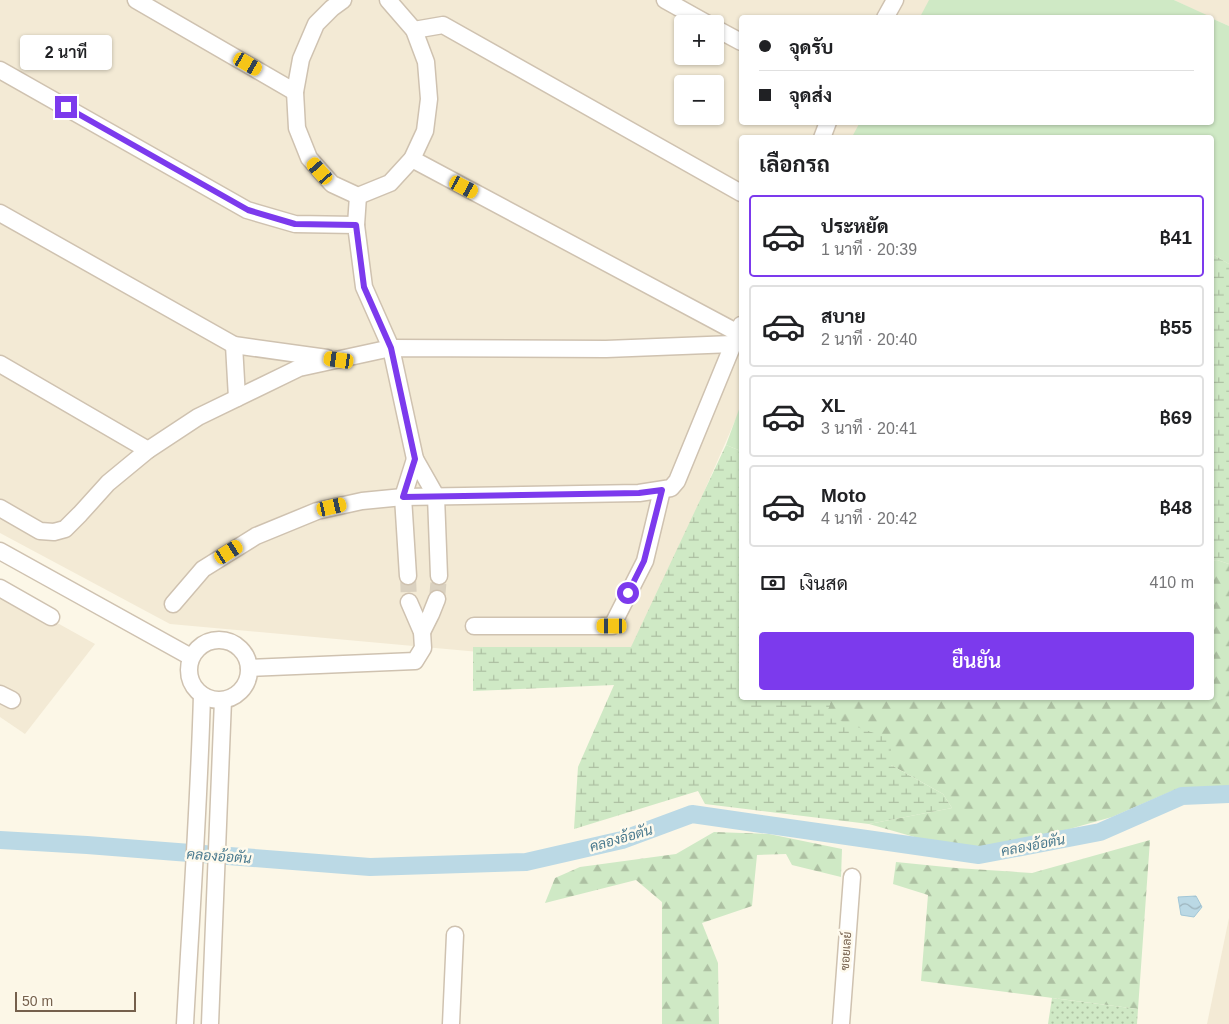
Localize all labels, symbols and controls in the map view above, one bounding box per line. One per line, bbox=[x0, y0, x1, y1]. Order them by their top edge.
map controls bbox=[674, 15, 724, 125]
button: + bbox=[674, 15, 724, 65]
callout: 2 นาที bbox=[20, 34, 112, 70]
text: จุดรับ bbox=[789, 37, 833, 58]
text: 2 นาที bbox=[45, 44, 87, 61]
car bbox=[231, 50, 264, 78]
button: − bbox=[674, 75, 724, 125]
text: จุดส่ง bbox=[789, 85, 832, 106]
route end bbox=[55, 96, 77, 118]
text: เลือกรถ bbox=[759, 152, 830, 177]
car bbox=[304, 155, 335, 187]
car bbox=[447, 173, 480, 201]
icon: car bbox=[761, 214, 806, 259]
text: ประหยัด bbox=[821, 216, 889, 237]
text: ฿41 bbox=[1159, 227, 1192, 248]
text: 1 นาที · 20:39 bbox=[821, 241, 917, 258]
icon: car bbox=[761, 304, 806, 349]
text: สบาย bbox=[821, 306, 866, 327]
text: ฿55 bbox=[1159, 317, 1192, 338]
text: 2 นาที · 20:40 bbox=[821, 331, 917, 348]
car bbox=[323, 350, 354, 370]
icon: car bbox=[761, 394, 806, 439]
text: XL bbox=[821, 395, 845, 416]
text: ฿69 bbox=[1159, 407, 1192, 428]
text: 3 นาที · 20:41 bbox=[821, 420, 917, 437]
icon: car bbox=[761, 484, 806, 529]
text: Moto bbox=[821, 485, 866, 506]
car bbox=[315, 496, 348, 518]
text: ฿48 bbox=[1159, 497, 1192, 518]
text: 4 นาที · 20:42 bbox=[821, 510, 917, 527]
car bbox=[212, 538, 245, 566]
icon: cash bbox=[759, 569, 787, 597]
text: เงินสด bbox=[799, 573, 848, 594]
text: 410 m bbox=[1150, 574, 1194, 591]
route start bbox=[617, 582, 639, 604]
car bbox=[597, 619, 627, 634]
button: ยืนยัน bbox=[759, 632, 1194, 690]
water label: คลองอ้อตัน bbox=[588, 821, 655, 855]
water label: คลองอ้อตัน bbox=[1000, 831, 1066, 859]
water label: คลองอ้อตัน bbox=[186, 846, 252, 866]
street label: ซอยเลย์ bbox=[837, 931, 854, 971]
scale bar bbox=[15, 989, 136, 1012]
text: 50 m bbox=[22, 993, 53, 1009]

